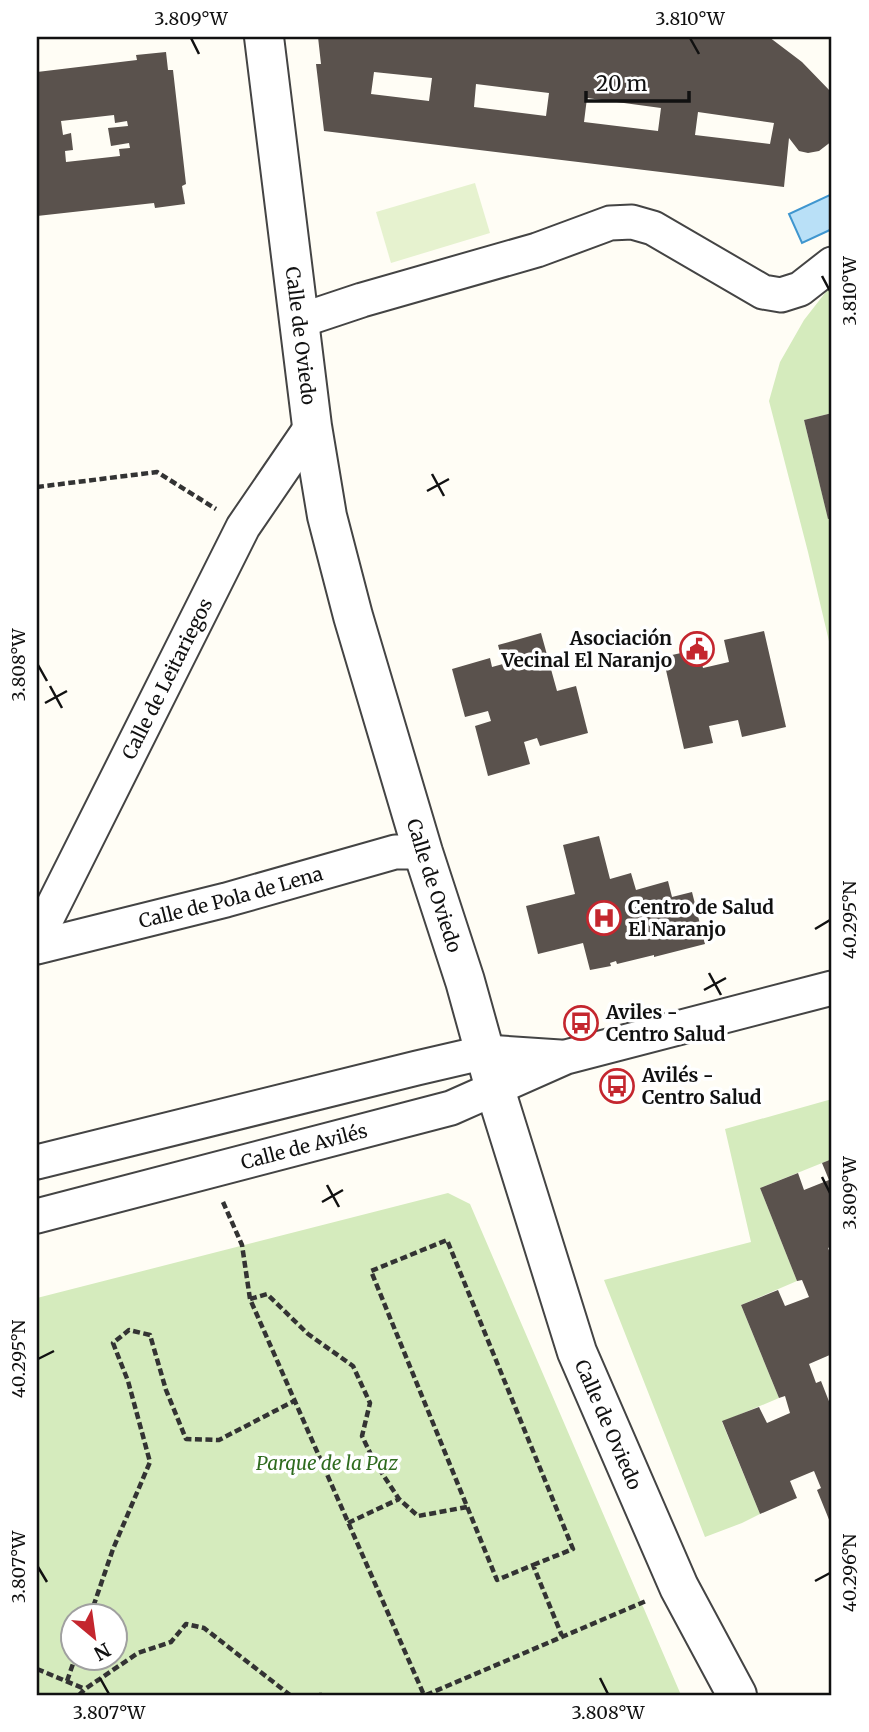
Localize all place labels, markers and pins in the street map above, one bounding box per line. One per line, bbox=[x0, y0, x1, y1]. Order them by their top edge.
place label: Asociación Vecinal El Naranjo bbox=[500, 626, 672, 672]
public building icon: Asociación Vecinal El Naranjo bbox=[678, 630, 716, 668]
place label: Centro de Salud El Naranjo bbox=[628, 895, 774, 941]
hospital icon: Centro de Salud El Naranjo bbox=[585, 899, 623, 937]
place label: Aviles - Centro Salud bbox=[605, 1000, 726, 1046]
bus stop icon: Aviles - Centro Salud bbox=[562, 1004, 600, 1042]
place label: Avilés - Centro Salud bbox=[641, 1063, 762, 1109]
bus stop icon: Avilés - Centro Salud bbox=[598, 1067, 636, 1105]

